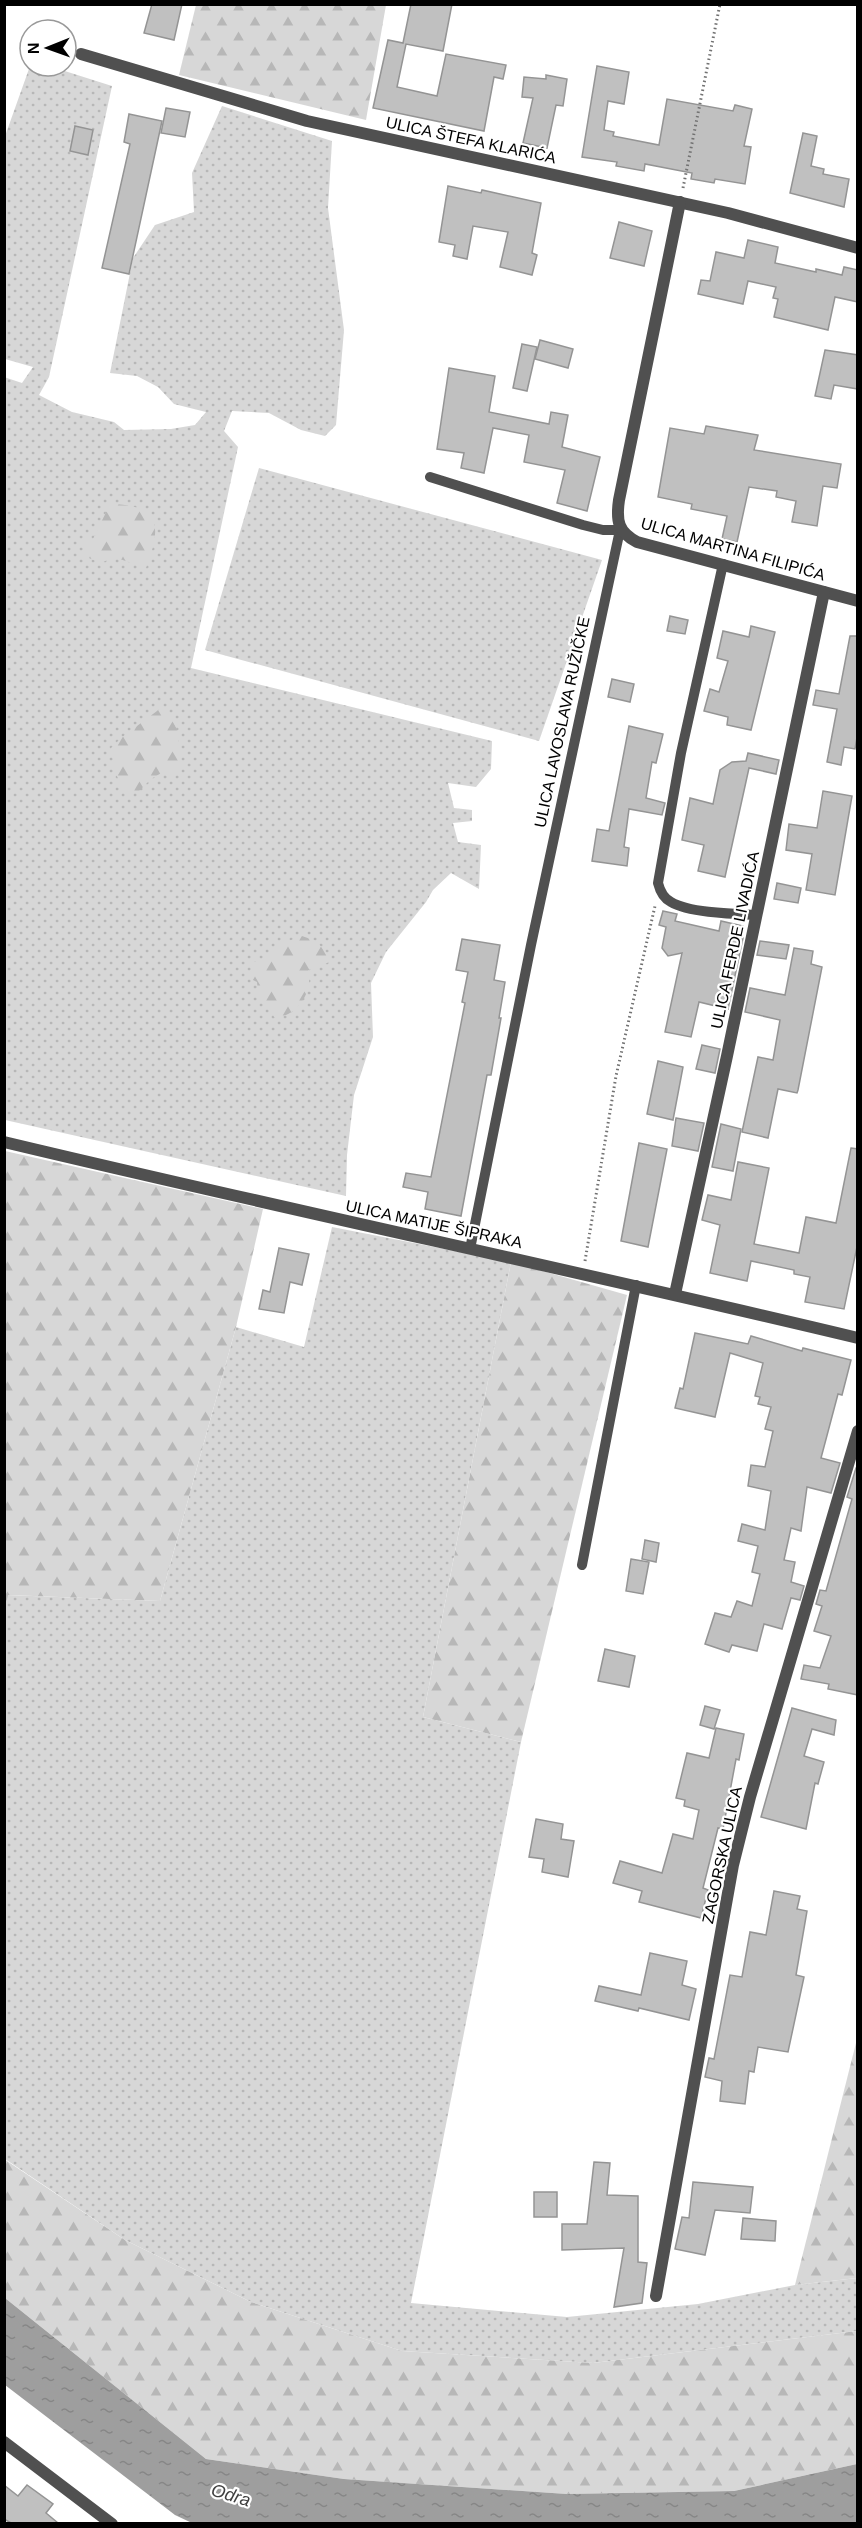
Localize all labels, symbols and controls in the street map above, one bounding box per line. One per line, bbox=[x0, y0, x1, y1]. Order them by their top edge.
north arrow bbox=[18, 18, 78, 78]
text: N bbox=[25, 42, 42, 54]
street label: ULICA ŠTEFA KLARIĆA bbox=[384, 113, 558, 166]
street label: ULICA MARTINA FILIPIĆA bbox=[639, 514, 828, 584]
street label: ULICA LAVOSLAVA RUŽIČKE bbox=[530, 615, 593, 829]
street label: ULICA FERDE LIVADIĆA bbox=[707, 849, 762, 1030]
street label: ULICA MATIJE ŠIPRAKA bbox=[344, 1196, 524, 1251]
street label: ZAGORSKA ULICA bbox=[699, 1785, 745, 1925]
water label: Odra bbox=[209, 2480, 253, 2510]

